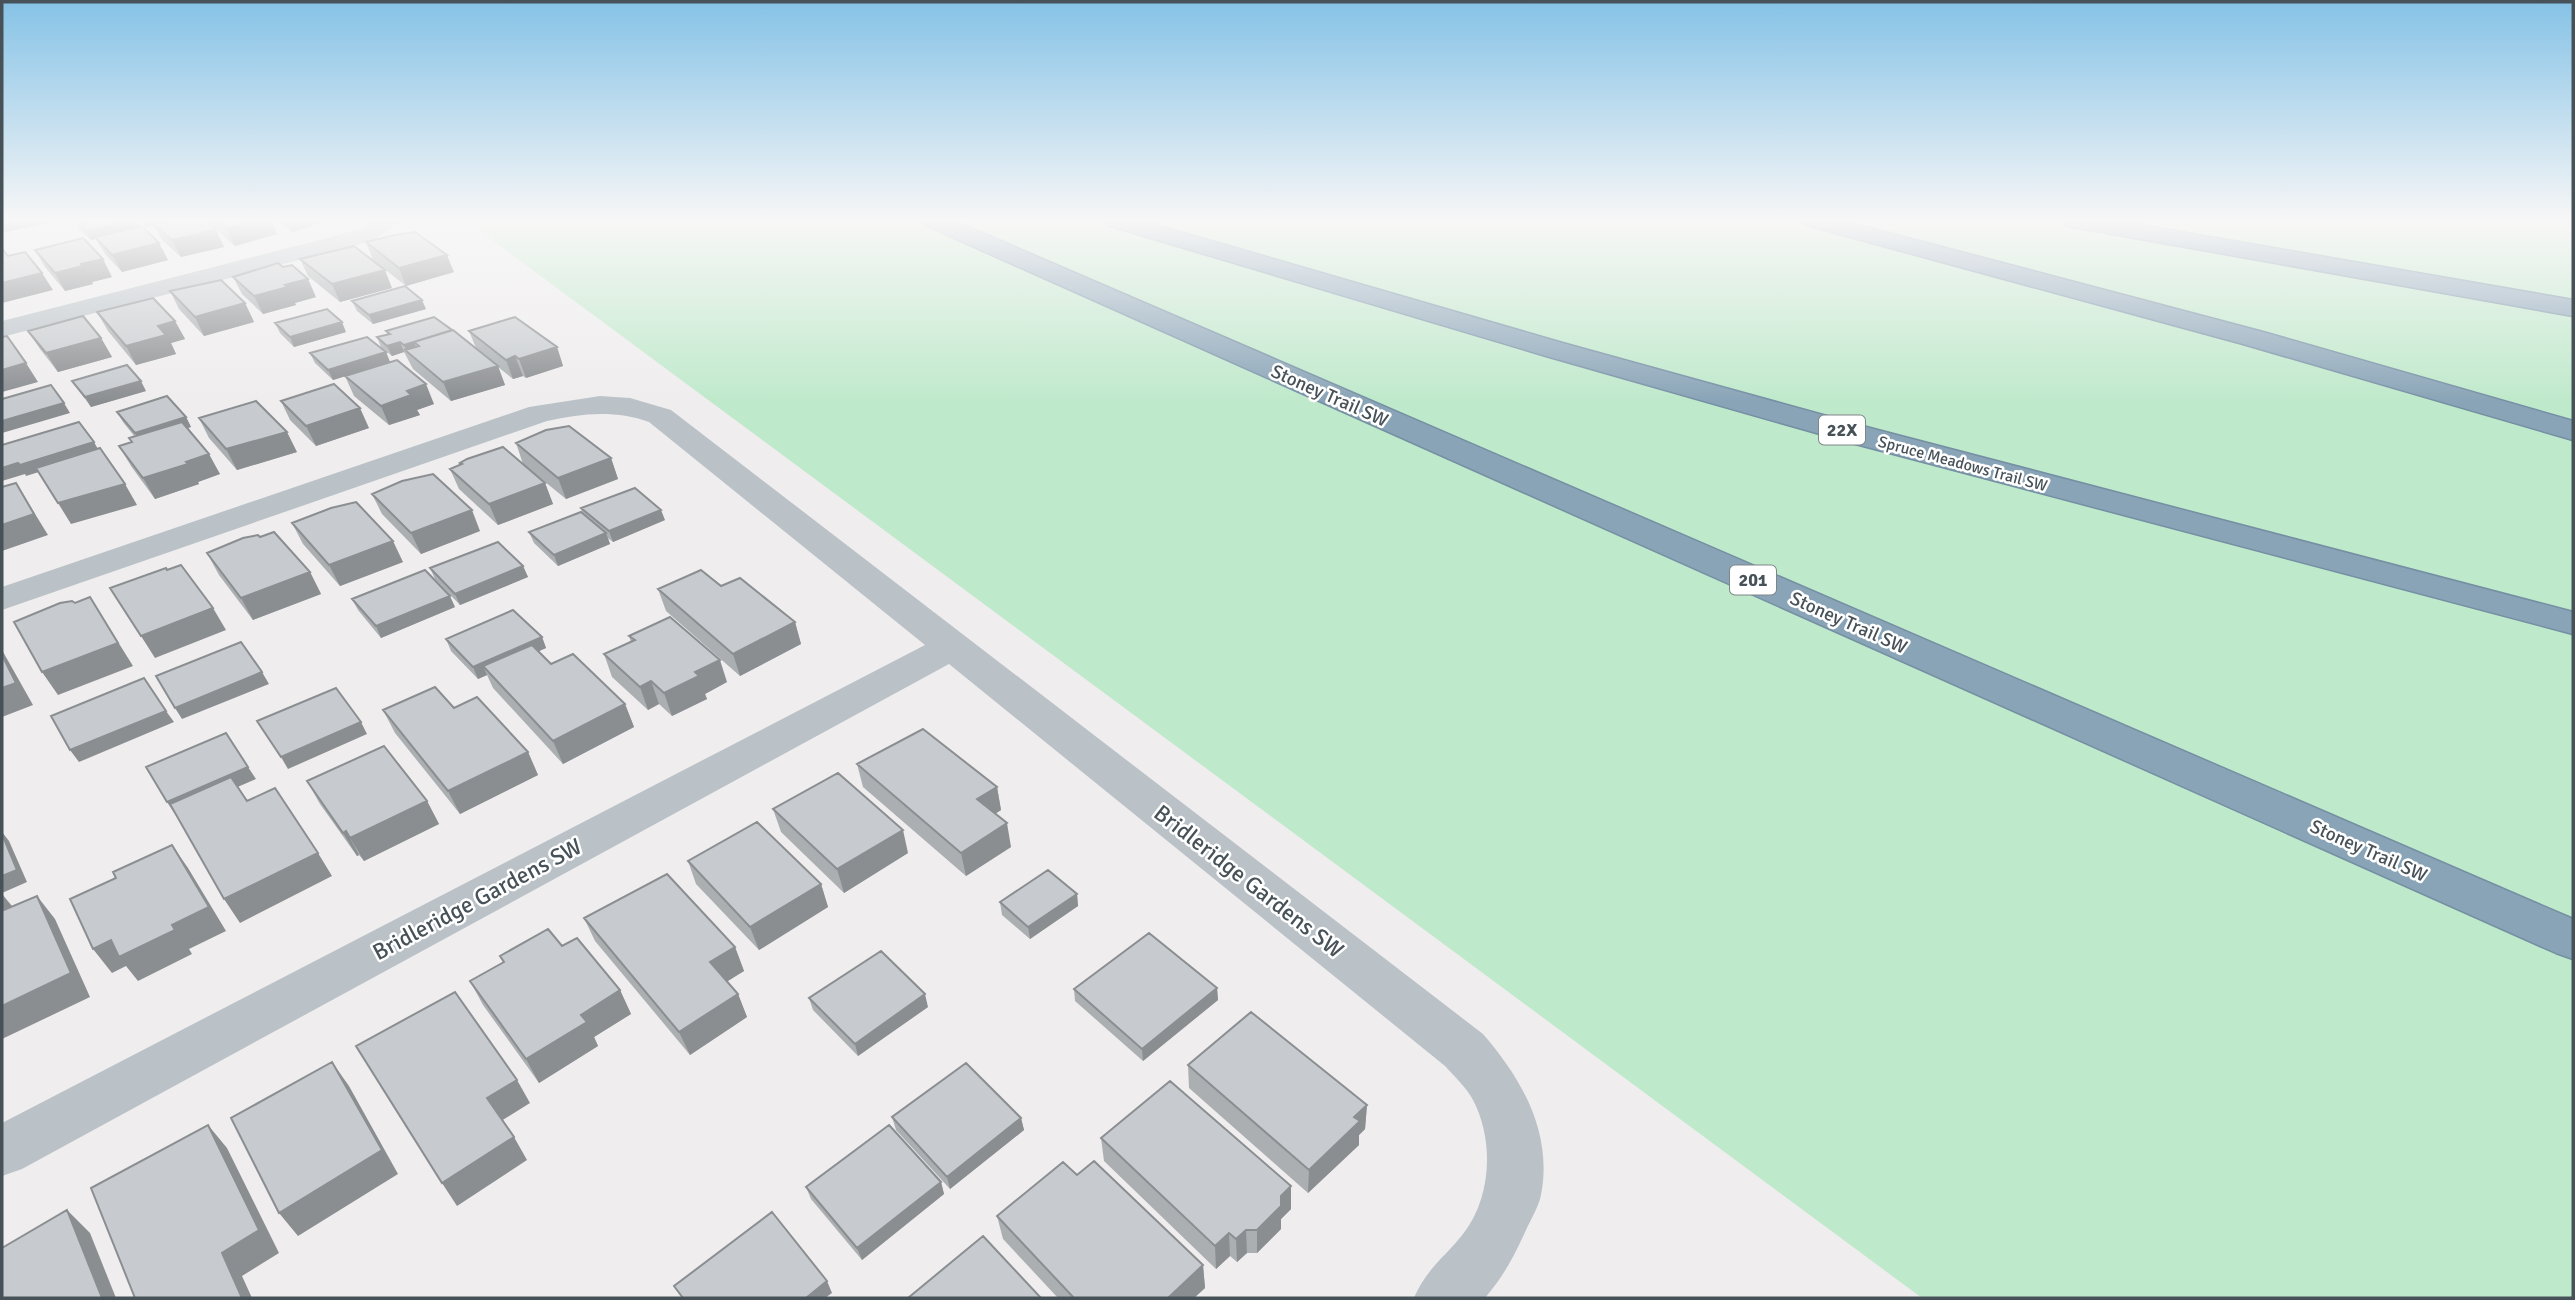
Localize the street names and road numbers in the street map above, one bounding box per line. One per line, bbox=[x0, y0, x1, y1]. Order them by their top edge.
street label: Stoney Trail SW bbox=[1267, 359, 1392, 432]
road number: 22X bbox=[1819, 416, 1865, 444]
street label: Spruce Meadows Trail SW bbox=[1876, 432, 2050, 496]
road number: 201 bbox=[1730, 566, 1776, 594]
street label: Stoney Trail SW bbox=[1786, 586, 1911, 659]
street label: Bridleridge Gardens SW bbox=[1148, 798, 1349, 964]
street label: Stoney Trail SW bbox=[2306, 814, 2431, 887]
street label: Bridleridge Gardens SW bbox=[368, 832, 587, 967]

